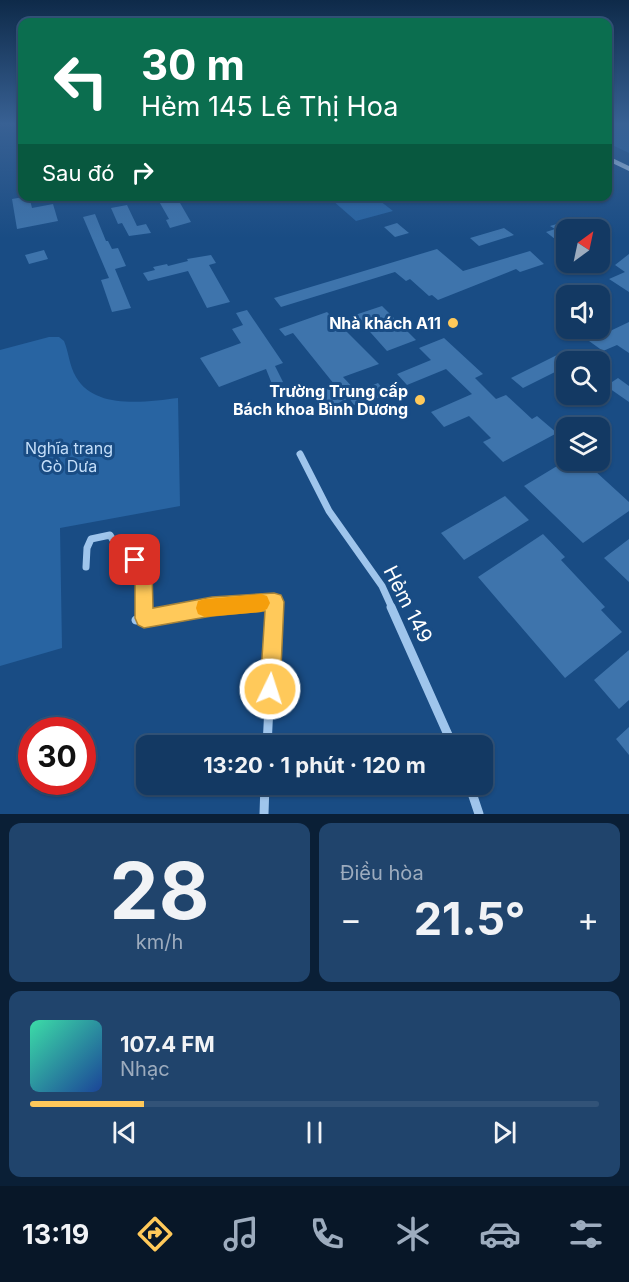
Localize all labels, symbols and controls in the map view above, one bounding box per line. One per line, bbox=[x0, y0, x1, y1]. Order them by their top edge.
text: 30 m bbox=[141, 39, 245, 90]
icon: left bbox=[42, 42, 120, 120]
text: Hẻm 145 Lê Thị Hoa bbox=[141, 90, 398, 123]
icon: right bbox=[126, 156, 159, 189]
text: Sau đó bbox=[42, 160, 114, 186]
north arrow bbox=[556, 219, 610, 273]
map controls bbox=[556, 219, 610, 471]
button: sound bbox=[556, 285, 610, 339]
place label: Nhà khách A11 bbox=[329, 313, 441, 333]
marker: Nhà khách A11 bbox=[446, 316, 460, 330]
button: search bbox=[556, 351, 610, 405]
place label: Trường Trung cấp Bách khoa Bình Dương bbox=[233, 381, 408, 419]
marker: Trường Trung cấp Bách khoa Bình Dương bbox=[413, 393, 427, 407]
button: layers bbox=[556, 417, 610, 471]
park label: Nghĩa trang Gò Dưa bbox=[25, 438, 113, 476]
pin bbox=[109, 534, 160, 585]
icon: arrive bbox=[118, 543, 151, 576]
street label: Hẻm 149 bbox=[378, 562, 438, 646]
position arrow bbox=[238, 657, 302, 721]
speed limit sign: 30 bbox=[18, 717, 96, 795]
text: 13:20 · 1 phút · 120 m bbox=[203, 752, 426, 778]
text: 28 bbox=[110, 843, 209, 938]
text: Điều hòa bbox=[340, 861, 424, 885]
text: 21.5° bbox=[414, 891, 525, 946]
text: − bbox=[340, 899, 362, 939]
text: + bbox=[577, 899, 599, 939]
text: km/h bbox=[136, 930, 183, 954]
text: 107.4 FM bbox=[120, 1031, 215, 1057]
text: Nhạc bbox=[120, 1057, 170, 1081]
icon: previous bbox=[108, 1116, 141, 1149]
icon: pause bbox=[298, 1116, 331, 1149]
icon: next bbox=[488, 1116, 521, 1149]
icon: directions bbox=[134, 1213, 176, 1255]
icon: music bbox=[220, 1213, 262, 1255]
icon: phone bbox=[306, 1213, 348, 1255]
icon: climate bbox=[392, 1213, 434, 1255]
icon: car bbox=[479, 1213, 521, 1255]
icon: filters bbox=[565, 1213, 607, 1255]
text: 13:19 bbox=[22, 1218, 89, 1251]

